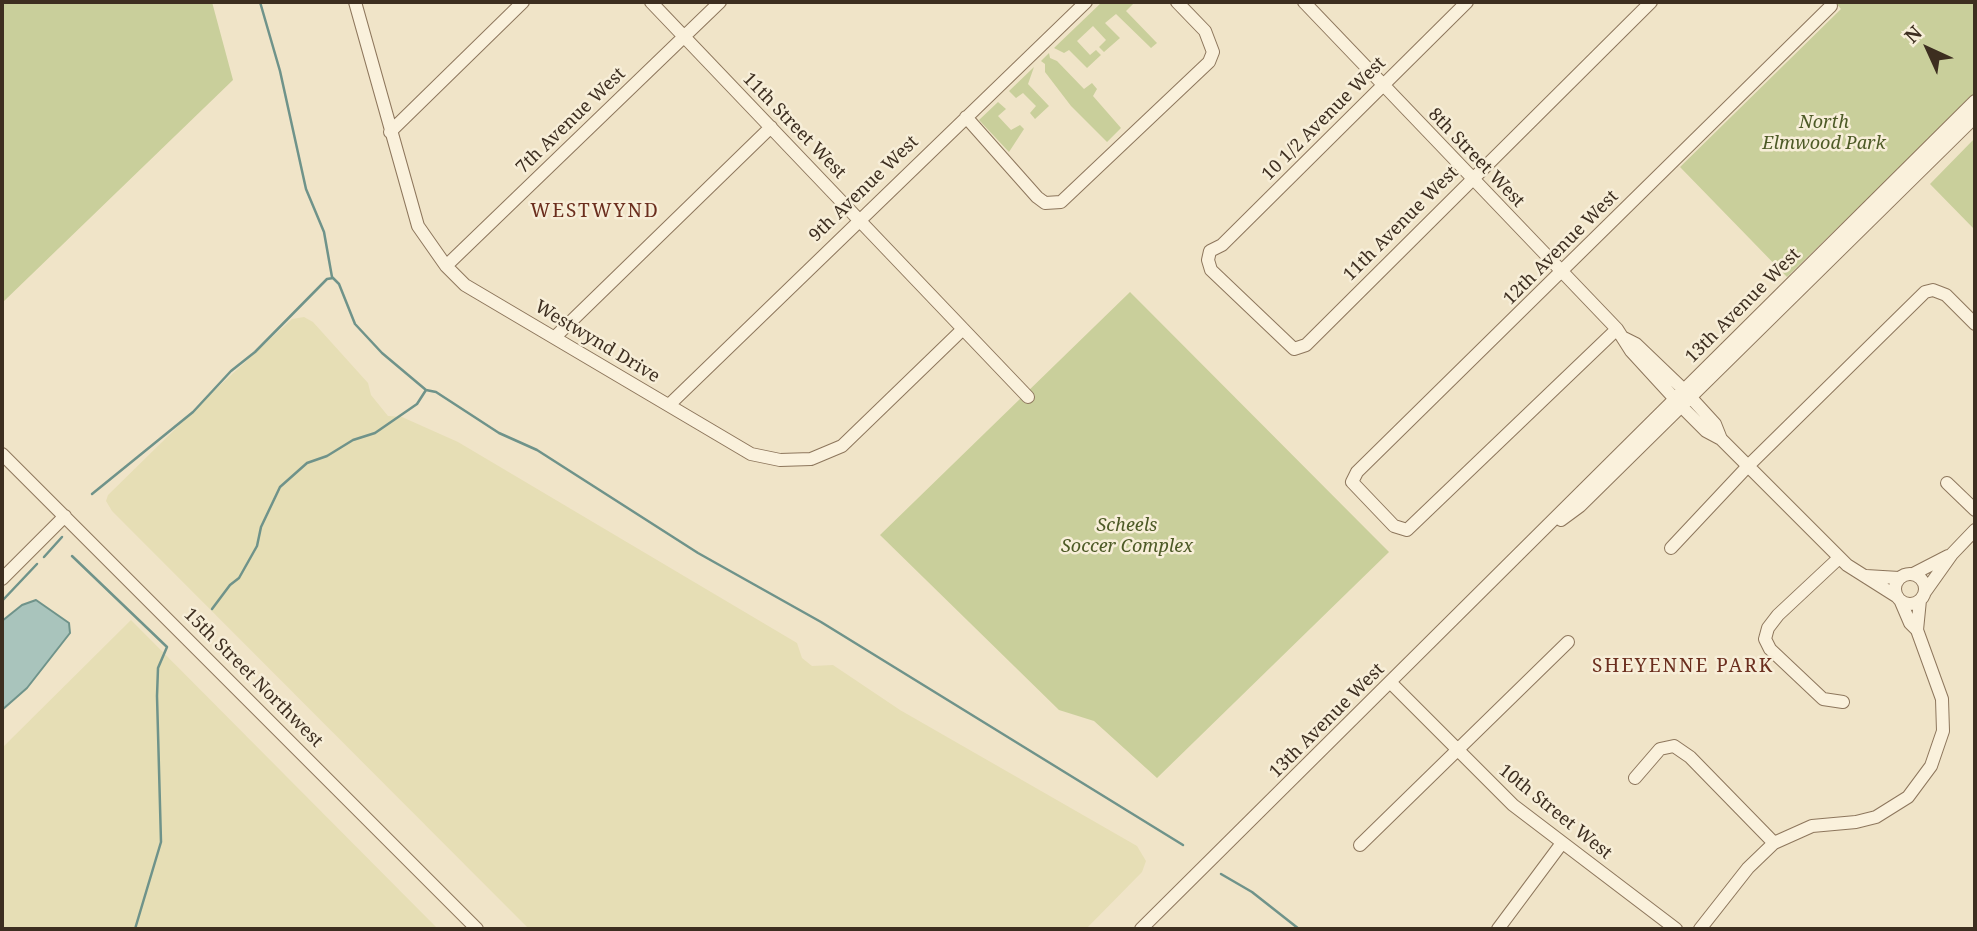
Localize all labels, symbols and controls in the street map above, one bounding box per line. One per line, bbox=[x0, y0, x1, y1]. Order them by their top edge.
north arrow bbox=[1893, 14, 1963, 84]
text: N bbox=[1899, 20, 1928, 49]
street label: 10 1/2 Avenue West bbox=[1258, 53, 1390, 185]
street label: 7th Avenue West bbox=[512, 63, 630, 179]
street label: 11th Street West bbox=[738, 68, 850, 184]
street label: 8th Street West bbox=[1423, 104, 1529, 212]
park label: North Elmwood Park bbox=[1762, 112, 1886, 154]
street label: 9th Avenue West bbox=[805, 131, 923, 247]
street label: 11th Avenue West bbox=[1339, 162, 1463, 286]
street label: 12th Avenue West bbox=[1499, 186, 1623, 310]
district label: WESTWYND bbox=[531, 201, 659, 223]
street label: 13th Avenue West bbox=[1681, 244, 1805, 368]
street label: Westwynd Drive bbox=[530, 296, 664, 388]
park label: Scheels Soccer Complex bbox=[1061, 515, 1193, 558]
street label: 15th Street Northwest bbox=[179, 604, 327, 752]
district label: SHEYENNE PARK bbox=[1594, 656, 1772, 678]
street label: 13th Avenue West bbox=[1265, 659, 1389, 783]
street label: 10th Street West bbox=[1494, 760, 1616, 864]

